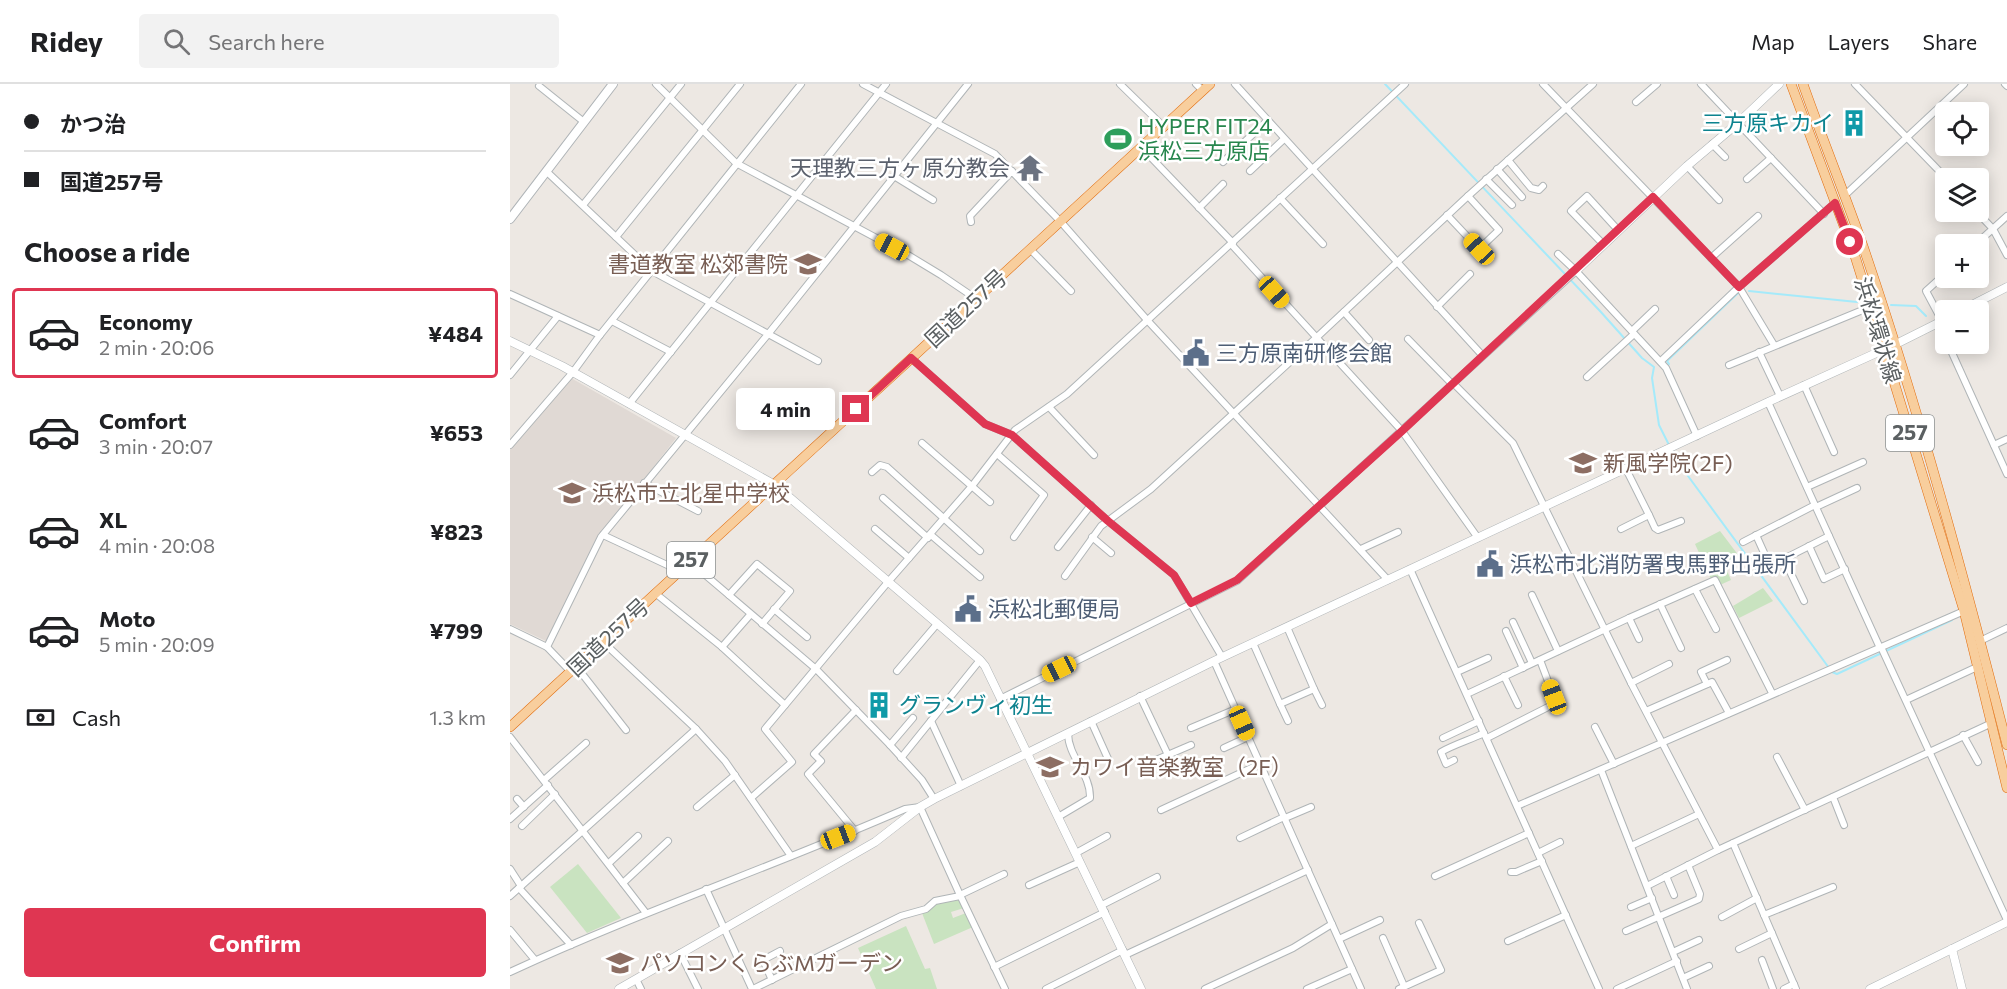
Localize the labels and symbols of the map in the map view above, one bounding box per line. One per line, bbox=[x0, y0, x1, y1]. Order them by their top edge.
building icon: 三方原キカイ bbox=[1839, 108, 1869, 138]
place label: 三方原キカイ bbox=[1702, 109, 1834, 136]
place label: HYPER FIT24 浜松三方原店 bbox=[1138, 112, 1273, 164]
sports icon: HYPER FIT24 浜松三方原店 bbox=[1103, 124, 1133, 154]
temple icon: 天理教三方ヶ原分教会 bbox=[1015, 153, 1045, 183]
place label: 天理教三方ヶ原分教会 bbox=[790, 154, 1010, 181]
route start bbox=[1836, 228, 1863, 255]
car bbox=[1460, 230, 1498, 268]
car bbox=[872, 231, 912, 263]
school or university icon: 書道教室 松郊書院 bbox=[793, 249, 823, 279]
place label: 書道教室 松郊書院 bbox=[608, 250, 788, 277]
street label: 国道257号 bbox=[919, 263, 1012, 352]
car bbox=[1255, 273, 1293, 311]
street label: 浜松環状線 bbox=[1849, 273, 1907, 386]
public building icon: 三方原南研修会館 bbox=[1181, 338, 1211, 368]
place label: 三方原南研修会館 bbox=[1216, 339, 1392, 366]
callout: 4 min bbox=[736, 388, 835, 430]
route end bbox=[842, 395, 869, 422]
road number: 257 bbox=[1886, 415, 1934, 451]
school or university icon: 新風学院(2F) bbox=[1568, 448, 1598, 478]
place label: 新風学院(2F) bbox=[1603, 449, 1733, 476]
school or university icon: 浜松市立北星中学校 bbox=[557, 478, 587, 508]
place label: 浜松市立北星中学校 bbox=[592, 479, 790, 506]
road number: 257 bbox=[667, 542, 715, 578]
public building icon: 浜松市北消防署曳馬野出張所 bbox=[1475, 549, 1505, 579]
place label: 浜松市北消防署曳馬野出張所 bbox=[1510, 550, 1796, 577]
street label: 国道257号 bbox=[561, 592, 654, 681]
public building icon: 浜松北郵便局 bbox=[953, 594, 983, 624]
place label: 浜松北郵便局 bbox=[988, 595, 1120, 622]
car bbox=[1039, 653, 1079, 685]
car bbox=[1539, 677, 1569, 717]
building icon: グランヴィ初生 bbox=[864, 690, 894, 720]
place label: グランヴィ初生 bbox=[899, 691, 1053, 718]
car bbox=[1226, 703, 1258, 743]
school or university icon: カワイ音楽教室（2F） bbox=[1035, 752, 1065, 782]
place label: カワイ音楽教室（2F） bbox=[1070, 753, 1293, 780]
car bbox=[818, 822, 858, 852]
school or university icon: パソコンくらぶMガーデン bbox=[605, 948, 635, 978]
place label: パソコンくらぶMガーデン bbox=[640, 949, 903, 976]

